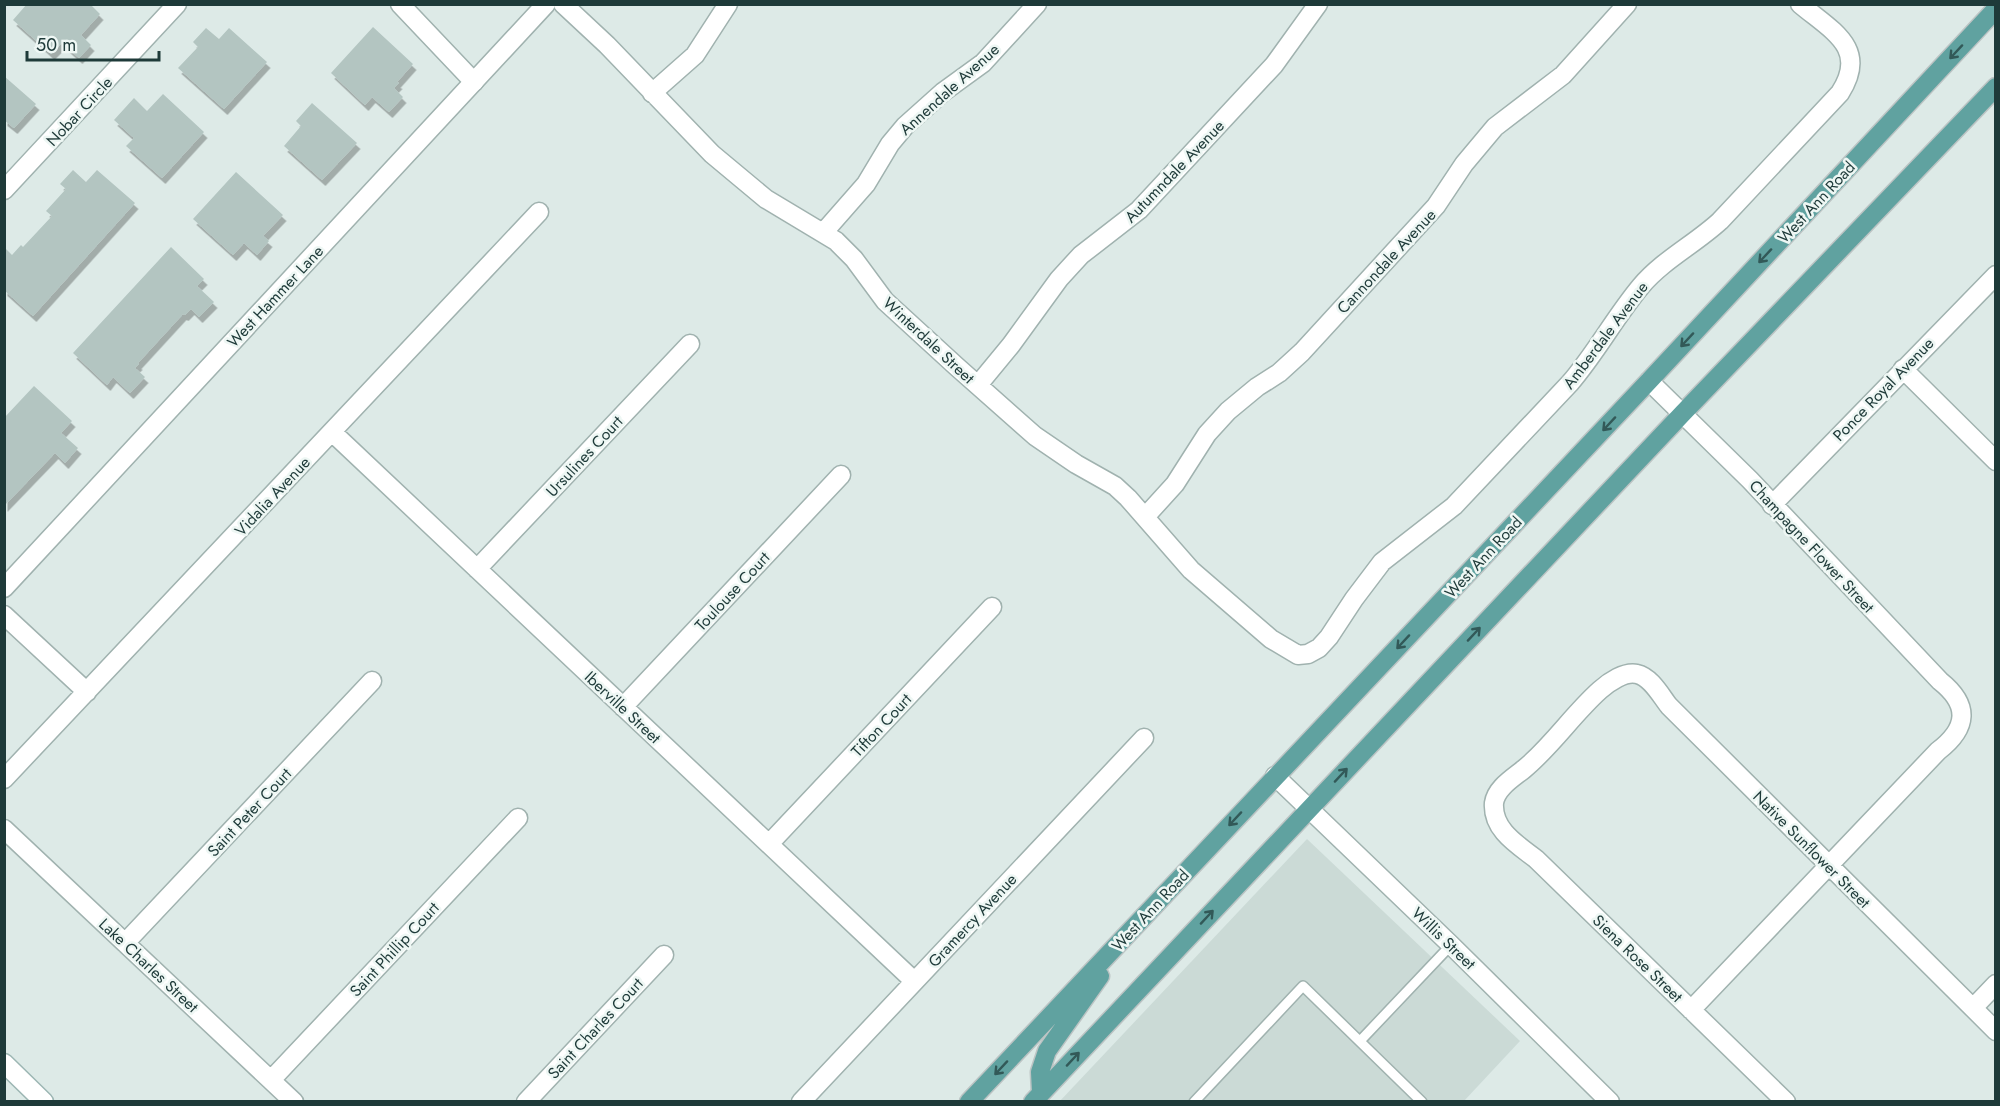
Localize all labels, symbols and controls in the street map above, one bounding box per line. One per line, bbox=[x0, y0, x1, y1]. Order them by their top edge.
scale bar bbox=[27, 24, 159, 62]
text: 50 m bbox=[36, 32, 76, 58]
street label: Annendale Avenue bbox=[894, 38, 1004, 141]
one-way arrow bbox=[1948, 45, 1963, 60]
street label: Nobar Circle bbox=[41, 71, 118, 151]
street label: Autumndale Avenue bbox=[1119, 115, 1230, 228]
street label: West Ann Road bbox=[1772, 156, 1860, 248]
street label: Cannondale Avenue bbox=[1332, 204, 1441, 319]
street label: West Hammer Lane bbox=[222, 240, 329, 352]
one-way arrow bbox=[1758, 249, 1772, 264]
street label: Amberdale Avenue bbox=[1557, 277, 1653, 394]
street label: Winterdale Street bbox=[878, 292, 980, 389]
one-way arrow bbox=[1680, 332, 1694, 347]
street label: Ponce Royal Avenue bbox=[1828, 332, 1939, 446]
street label: Ursulines Court bbox=[541, 411, 628, 502]
one-way arrow bbox=[1602, 416, 1616, 431]
street label: Vidalia Avenue bbox=[229, 451, 315, 541]
street label: Champagne Flower Street bbox=[1744, 475, 1880, 618]
street label: West Ann Road bbox=[1439, 511, 1527, 603]
street label: Toulouse Court bbox=[690, 547, 775, 636]
one-way arrow bbox=[1467, 626, 1482, 641]
one-way arrow bbox=[1396, 634, 1410, 649]
street label: Iberville Street bbox=[579, 666, 666, 749]
street label: Tifton Court bbox=[846, 688, 917, 762]
street label: Saint Peter Court bbox=[202, 763, 297, 862]
one-way arrow bbox=[1333, 768, 1348, 783]
street label: Native Sunflower Street bbox=[1748, 785, 1876, 913]
one-way arrow bbox=[1229, 811, 1243, 826]
street label: West Ann Road bbox=[1106, 864, 1194, 956]
street label: Gramercy Avenue bbox=[923, 868, 1022, 972]
street label: Saint Phillip Court bbox=[344, 897, 444, 1002]
street label: Willis Street bbox=[1407, 902, 1481, 975]
street label: Siena Rose Street bbox=[1587, 909, 1688, 1008]
one-way arrow bbox=[1199, 910, 1214, 925]
street label: Lake Charles Street bbox=[94, 913, 204, 1018]
street label: Saint Charles Court bbox=[542, 973, 648, 1084]
one-way arrow bbox=[1066, 1052, 1080, 1067]
one-way arrow bbox=[993, 1060, 1008, 1075]

